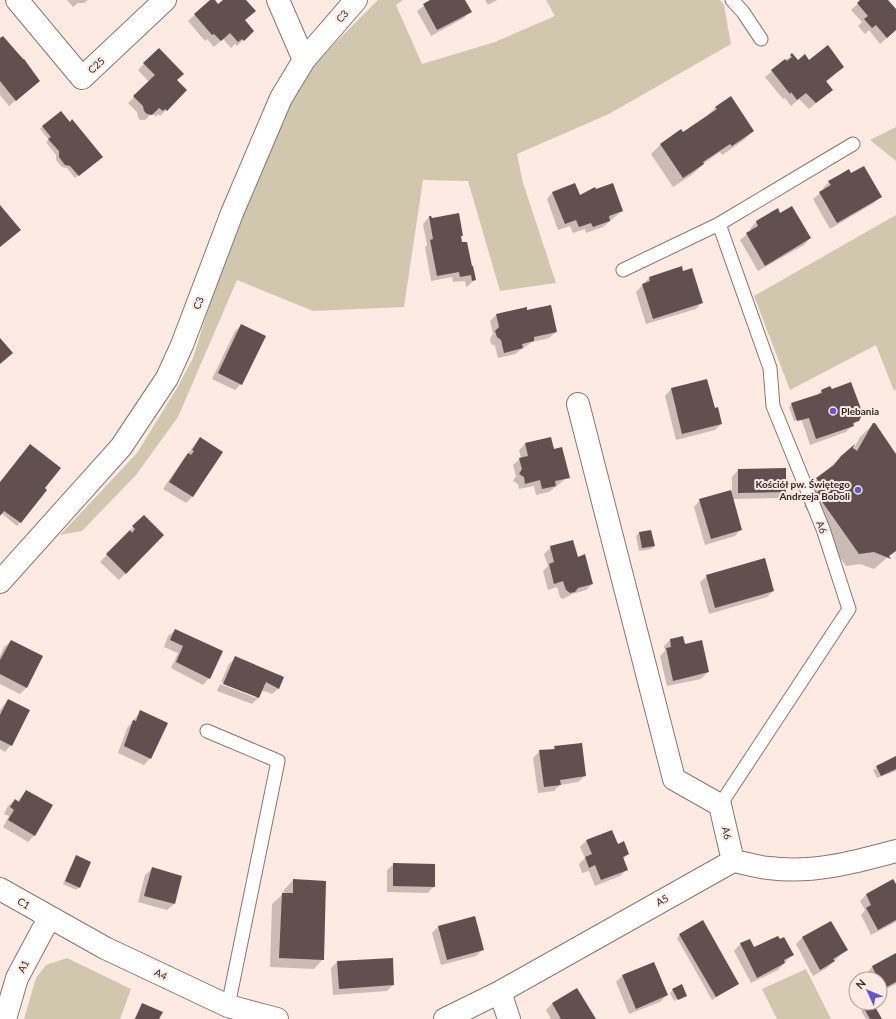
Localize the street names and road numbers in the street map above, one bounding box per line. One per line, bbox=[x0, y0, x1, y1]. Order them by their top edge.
street label: C3 bbox=[333, 7, 351, 25]
street label: C25 bbox=[85, 54, 107, 76]
street label: C3 bbox=[190, 295, 206, 311]
street label: A6 bbox=[814, 519, 830, 535]
street label: A6 bbox=[720, 826, 734, 841]
street label: A5 bbox=[654, 892, 671, 908]
street label: C1 bbox=[16, 895, 33, 911]
street label: A1 bbox=[15, 958, 31, 974]
street label: A4 bbox=[153, 966, 169, 982]

